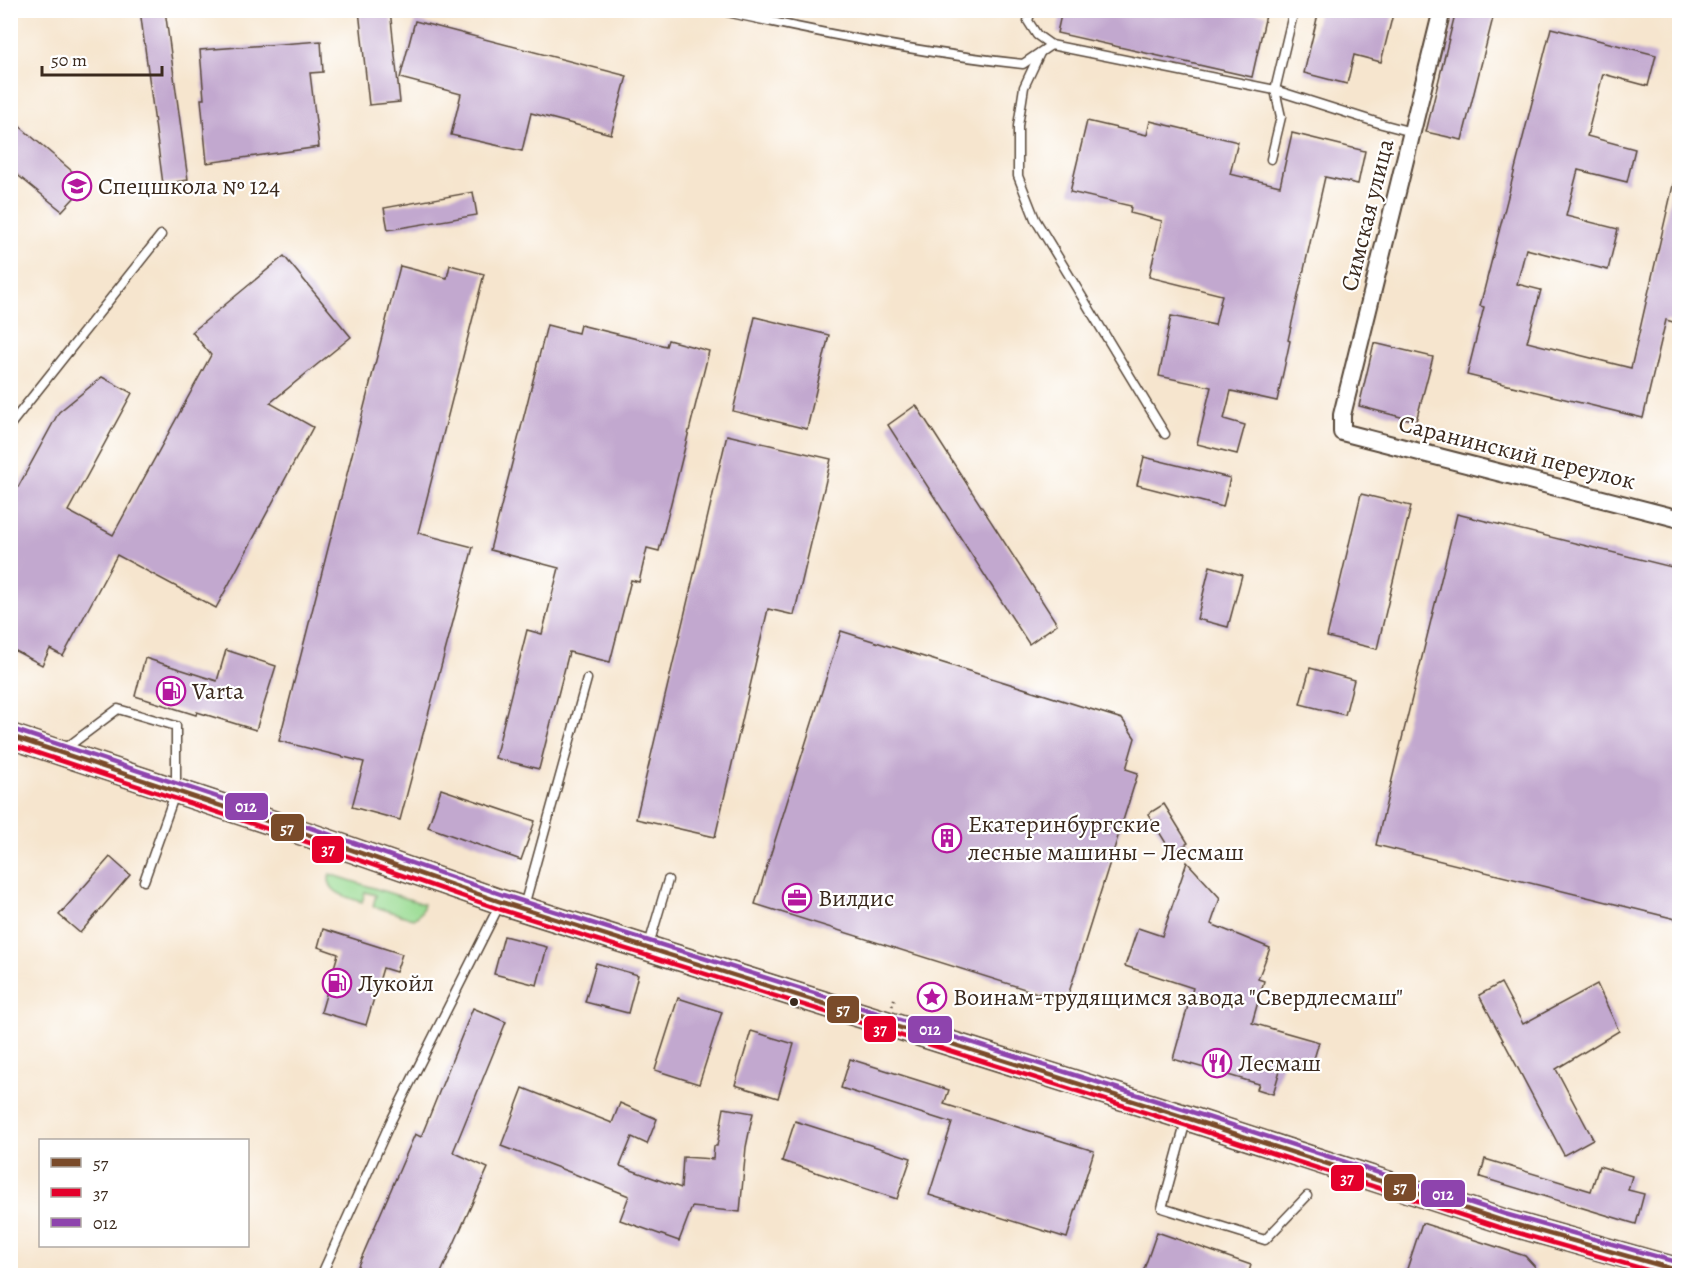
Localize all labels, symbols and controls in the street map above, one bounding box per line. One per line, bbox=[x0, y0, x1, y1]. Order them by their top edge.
scale bar bbox=[42, 39, 162, 77]
text: 50 m bbox=[51, 48, 87, 72]
street label: Симская улица bbox=[1333, 136, 1401, 294]
school or university icon: Спецшкола № 124 bbox=[61, 170, 93, 202]
place label: Спецшкола № 124 bbox=[98, 170, 280, 202]
street label: Саранинский переулок bbox=[1395, 407, 1639, 497]
fuel station icon: Varta bbox=[155, 675, 187, 707]
place label: Varta bbox=[191, 675, 245, 707]
line badge: 012 bbox=[224, 792, 269, 821]
text: 012 bbox=[235, 796, 257, 818]
place label: Екатеринбургские лесные машины – Лесмаш bbox=[968, 808, 1244, 868]
line badge: 57 bbox=[270, 813, 305, 842]
text: 57 bbox=[280, 818, 294, 840]
building icon: Екатеринбургские лесные машины – Лесмаш bbox=[931, 822, 963, 854]
line badge: 37 bbox=[311, 835, 345, 864]
text: 37 bbox=[321, 839, 335, 861]
office icon: Вилдис bbox=[781, 882, 813, 914]
place label: Вилдис bbox=[818, 882, 894, 914]
fuel station icon: Лукойл bbox=[321, 967, 353, 999]
place label: Лукойл bbox=[358, 967, 434, 999]
place icon: Воинам-трудящимся завода "Свердлесмаш" bbox=[916, 981, 948, 1013]
place label: Воинам-трудящимся завода "Свердлесмаш" bbox=[953, 981, 1403, 1013]
line badge: 57 bbox=[826, 995, 860, 1024]
unlabelled marker bbox=[788, 996, 800, 1008]
text: 57 bbox=[836, 999, 850, 1021]
line badge: 37 bbox=[863, 1015, 897, 1043]
line badge: 012 bbox=[907, 1015, 953, 1044]
text: 37 bbox=[873, 1019, 887, 1041]
text: 012 bbox=[919, 1019, 941, 1041]
restaurant icon: Лесмаш bbox=[1201, 1047, 1233, 1079]
place label: Лесмаш bbox=[1238, 1047, 1321, 1079]
legend bbox=[39, 1139, 249, 1247]
text: 57 bbox=[93, 1151, 109, 1175]
line badge: 37 bbox=[1330, 1164, 1365, 1192]
text: 37 bbox=[1340, 1168, 1354, 1190]
line badge: 57 bbox=[1383, 1173, 1417, 1202]
text: 57 bbox=[1393, 1177, 1407, 1199]
line badge: 012 bbox=[1420, 1179, 1466, 1208]
text: 37 bbox=[93, 1181, 108, 1205]
text: 012 bbox=[1432, 1184, 1454, 1206]
text: 012 bbox=[93, 1211, 118, 1235]

